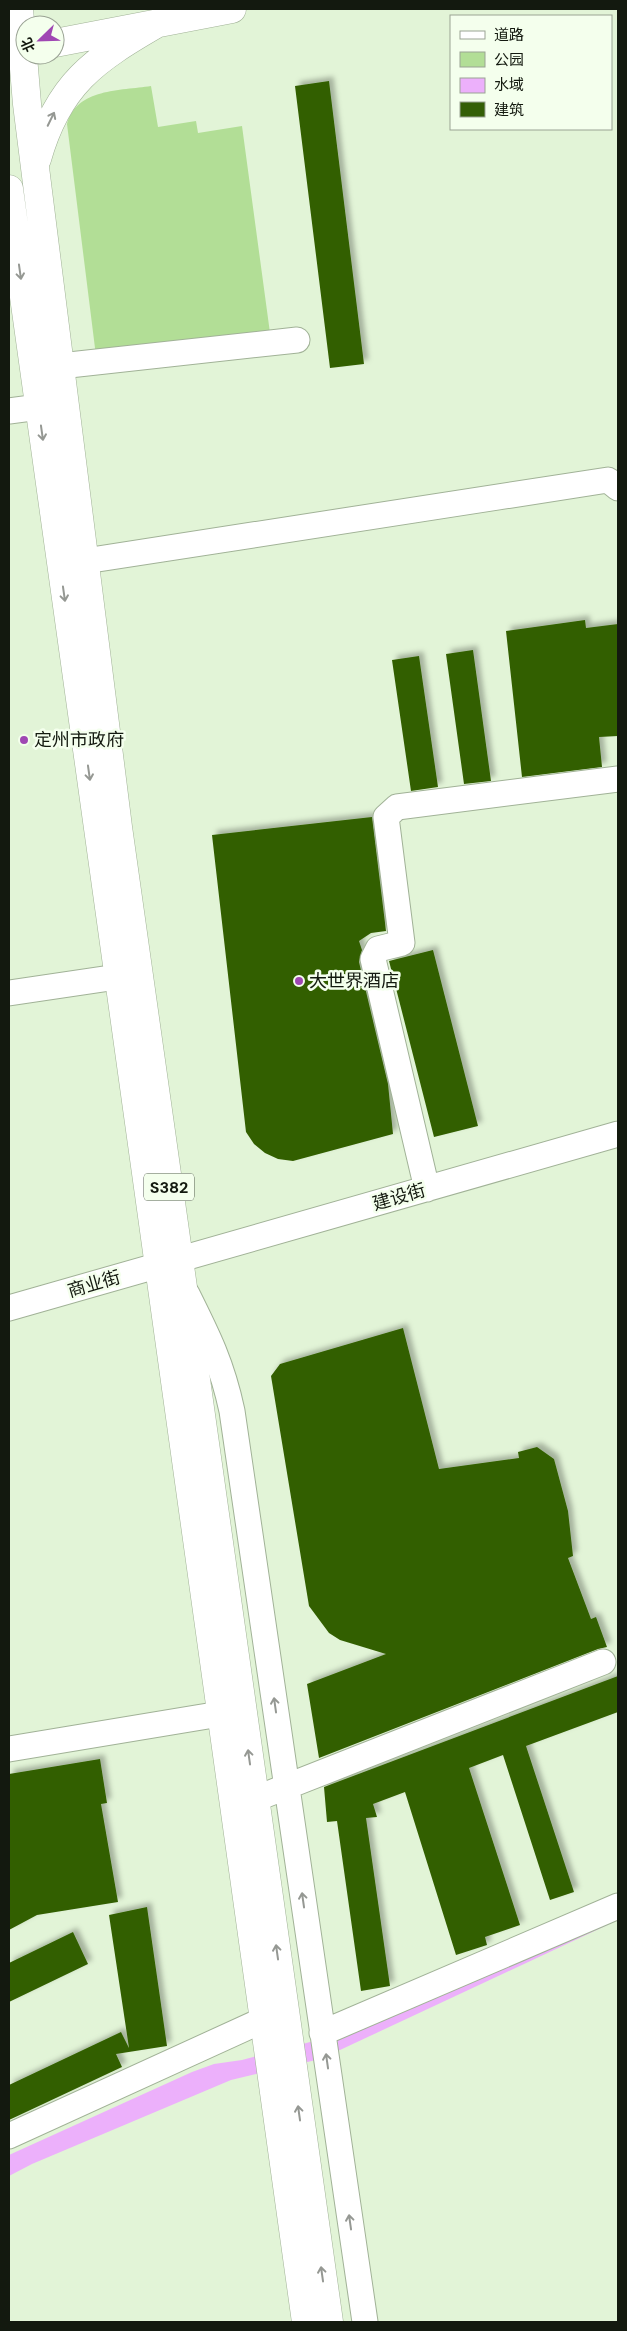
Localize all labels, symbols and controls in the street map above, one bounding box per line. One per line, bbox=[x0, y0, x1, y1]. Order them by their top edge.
north arrow bbox=[15, 15, 65, 65]
legend bbox=[450, 15, 612, 130]
text: 道路 bbox=[494, 25, 524, 45]
text: 北 bbox=[17, 35, 39, 55]
text: 公园 bbox=[494, 50, 524, 70]
text: 水域 bbox=[494, 75, 524, 95]
text: 建筑 bbox=[494, 100, 524, 120]
one-way arrow bbox=[47, 112, 57, 127]
one-way arrow bbox=[15, 264, 25, 280]
one-way arrow bbox=[37, 425, 47, 441]
one-way arrow bbox=[59, 586, 69, 602]
place label: 定州市政府 bbox=[34, 728, 124, 752]
marker: 定州市政府 bbox=[18, 734, 30, 746]
one-way arrow bbox=[84, 764, 94, 780]
place label: 大世界酒店 bbox=[309, 969, 399, 993]
marker: 大世界酒店 bbox=[293, 975, 305, 987]
road number: S382 bbox=[144, 1174, 194, 1200]
street label: 建设街 bbox=[370, 1178, 428, 1216]
street label: 商业街 bbox=[65, 1265, 123, 1303]
one-way arrow bbox=[270, 1697, 280, 1713]
one-way arrow bbox=[244, 1749, 254, 1765]
one-way arrow bbox=[298, 1893, 308, 1909]
one-way arrow bbox=[271, 1944, 281, 1960]
one-way arrow bbox=[321, 2054, 331, 2070]
one-way arrow bbox=[294, 2105, 304, 2121]
one-way arrow bbox=[345, 2214, 355, 2230]
one-way arrow bbox=[317, 2266, 327, 2282]

